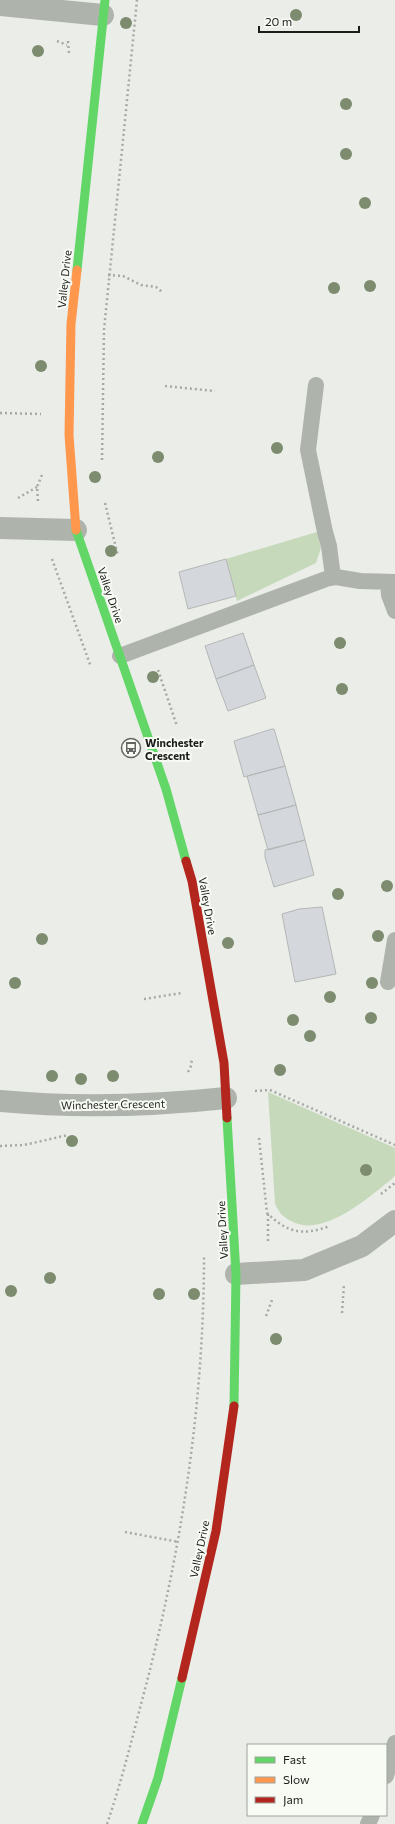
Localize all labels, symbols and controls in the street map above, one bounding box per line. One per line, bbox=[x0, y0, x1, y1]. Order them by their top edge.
scale bar bbox=[259, 8, 359, 34]
text: 20 m bbox=[265, 14, 292, 28]
street label: Valley Drive bbox=[54, 249, 74, 309]
street label: Valley Drive bbox=[95, 565, 127, 625]
place label: Winchester Crescent bbox=[145, 736, 204, 762]
bus stop icon: Winchester Crescent bbox=[120, 737, 142, 759]
street label: Valley Drive bbox=[197, 876, 220, 936]
street label: Winchester Crescent bbox=[61, 1097, 166, 1111]
street label: Valley Drive bbox=[214, 1200, 230, 1259]
street label: Valley Drive bbox=[187, 1519, 211, 1579]
legend bbox=[247, 1744, 387, 1816]
text: Fast bbox=[283, 1752, 306, 1766]
text: Slow bbox=[283, 1772, 310, 1786]
text: Jam bbox=[283, 1792, 303, 1807]

